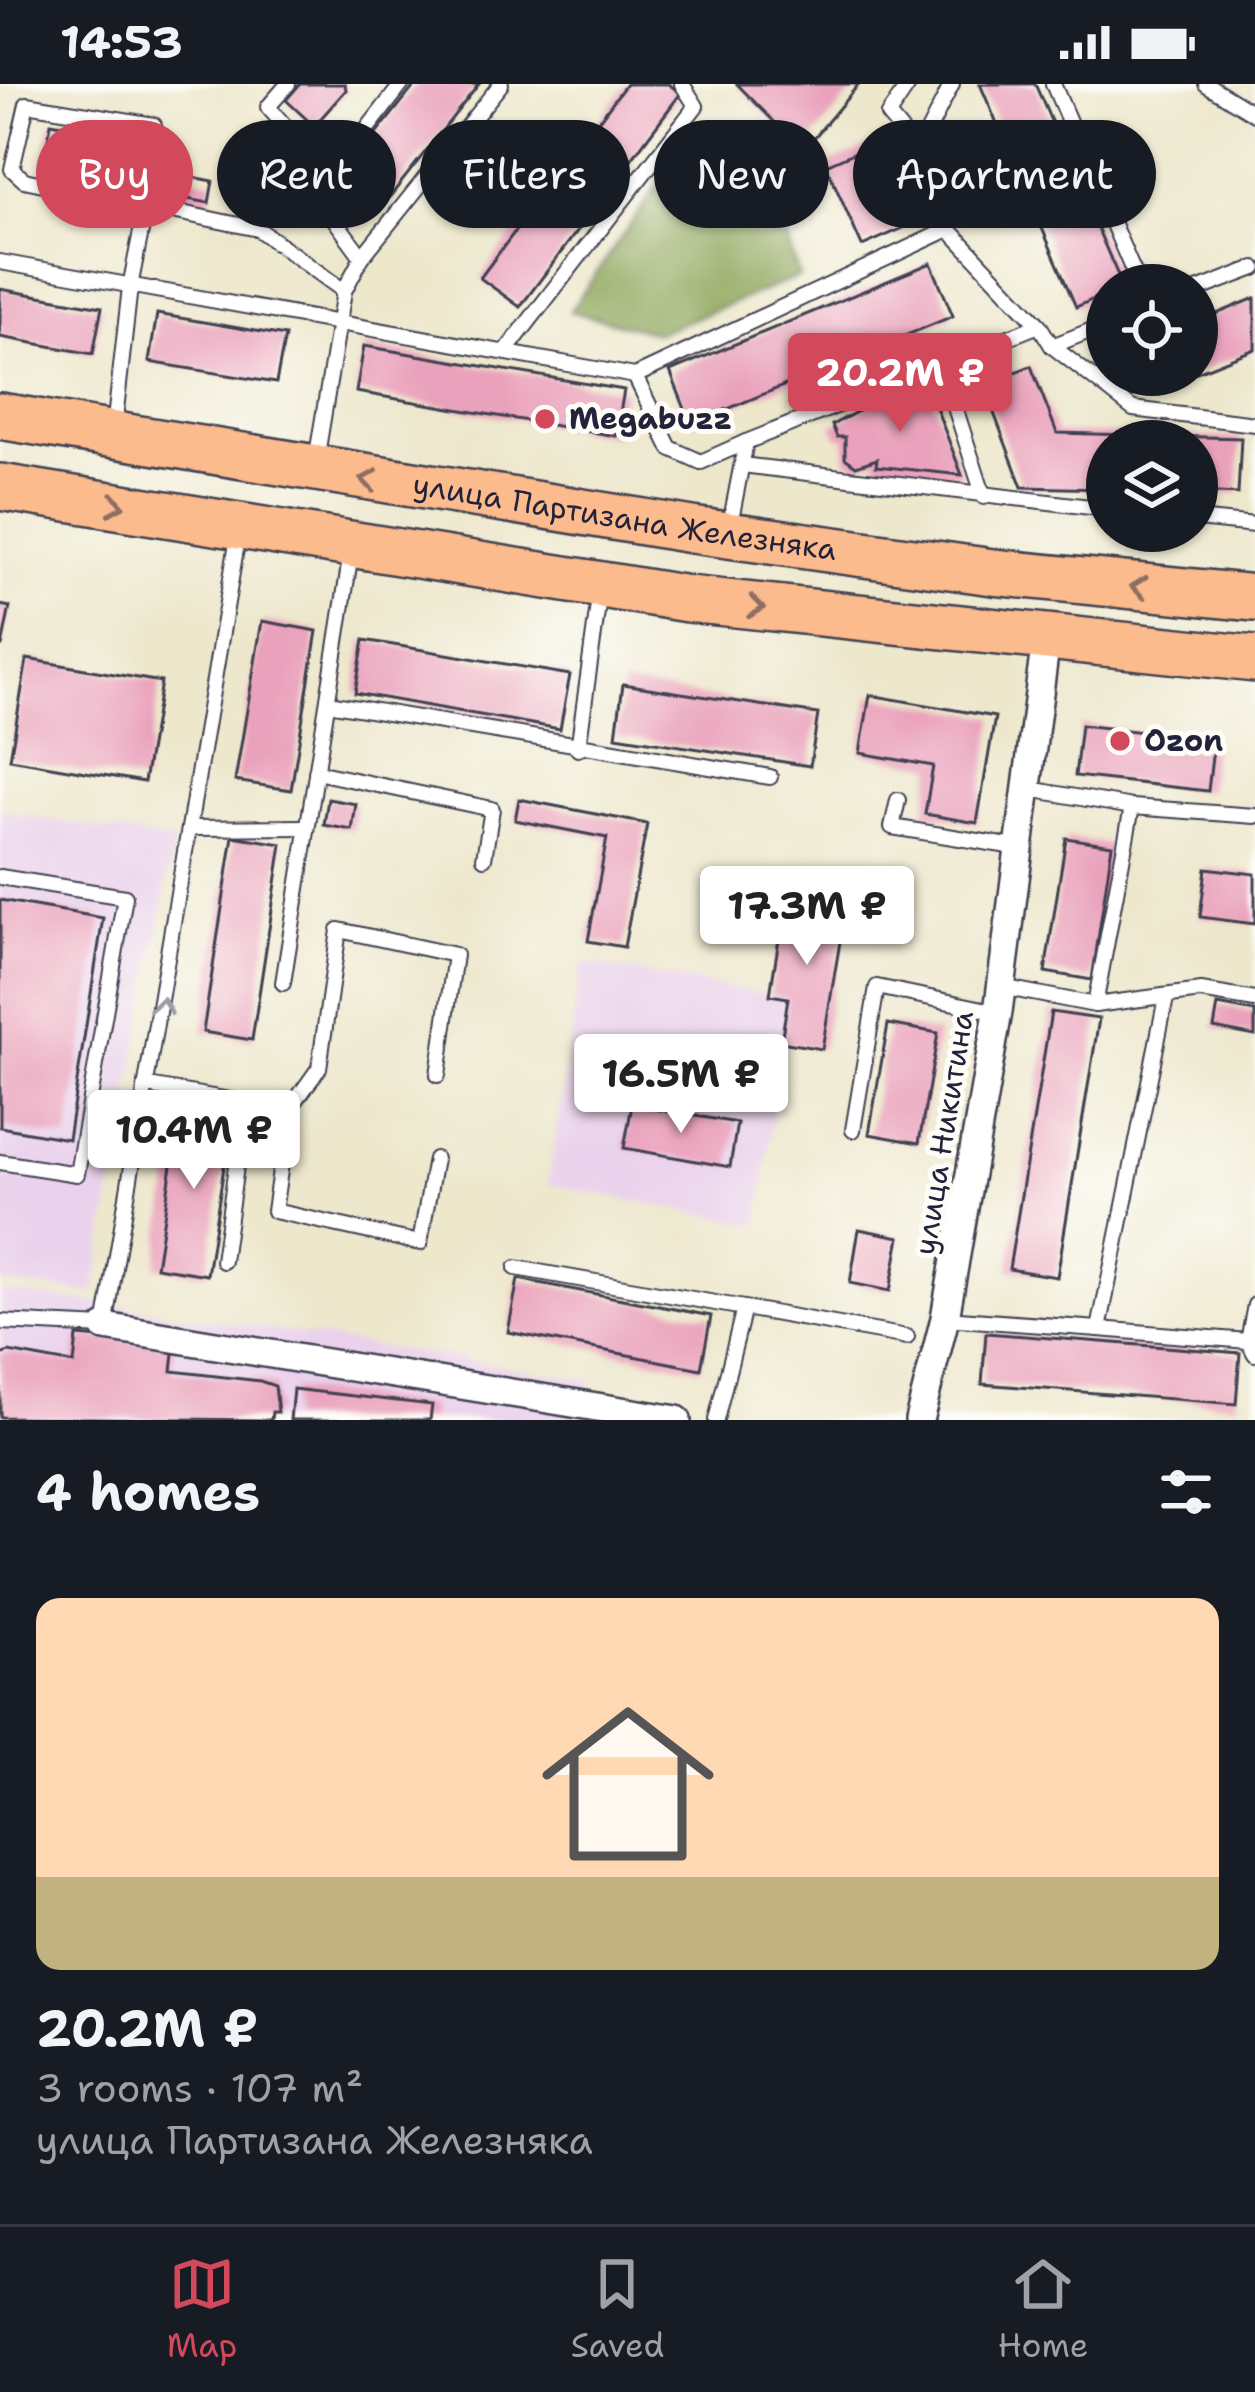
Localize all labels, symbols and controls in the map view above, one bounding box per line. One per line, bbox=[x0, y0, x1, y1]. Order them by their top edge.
text: 14:53 bbox=[60, 12, 183, 72]
chip: Buy bbox=[36, 120, 193, 228]
chip: Rent bbox=[217, 120, 396, 228]
chip: Filters bbox=[420, 120, 630, 228]
chip: New bbox=[654, 120, 829, 228]
chip: Apartment bbox=[853, 120, 1156, 228]
map controls bbox=[1086, 264, 1218, 552]
button: locate bbox=[1086, 264, 1218, 396]
pin: 20.2M ₽ bbox=[789, 333, 1011, 435]
text: 20.2M ₽ bbox=[815, 346, 985, 398]
place label: Megabuzz bbox=[569, 398, 732, 439]
marker: Megabuzz bbox=[532, 406, 558, 432]
button: layers bbox=[1086, 420, 1218, 552]
street label: улица Партизана Железняка bbox=[410, 463, 840, 570]
one-way arrow bbox=[360, 468, 380, 493]
one-way arrow bbox=[106, 491, 125, 517]
one-way arrow bbox=[1129, 575, 1148, 600]
one-way arrow bbox=[746, 593, 766, 619]
place label: Ozon bbox=[1144, 720, 1223, 761]
marker: Ozon bbox=[1107, 728, 1133, 754]
pin: 17.3M ₽ bbox=[696, 866, 918, 968]
text: 17.3M ₽ bbox=[727, 879, 887, 931]
one-way arrow bbox=[149, 996, 174, 1016]
street label: улица Никитина bbox=[904, 1008, 983, 1258]
pin: 16.5M ₽ bbox=[570, 1034, 792, 1136]
text: 16.5M ₽ bbox=[601, 1047, 761, 1099]
pin: 10.4M ₽ bbox=[83, 1090, 305, 1192]
text: 10.4M ₽ bbox=[115, 1103, 273, 1155]
text: 4 homes bbox=[36, 1458, 260, 1526]
icon: filters bbox=[1153, 1459, 1219, 1525]
icon: home bbox=[520, 1676, 736, 1892]
text: 20.2M ₽ bbox=[36, 1994, 258, 2062]
text: 3 rooms · 107 m² bbox=[36, 2062, 363, 2114]
text: улица Партизана Железняка bbox=[36, 2114, 593, 2166]
tab: Map bbox=[167, 2251, 237, 2368]
tab: Saved bbox=[571, 2251, 664, 2368]
tab: Home bbox=[998, 2251, 1088, 2368]

